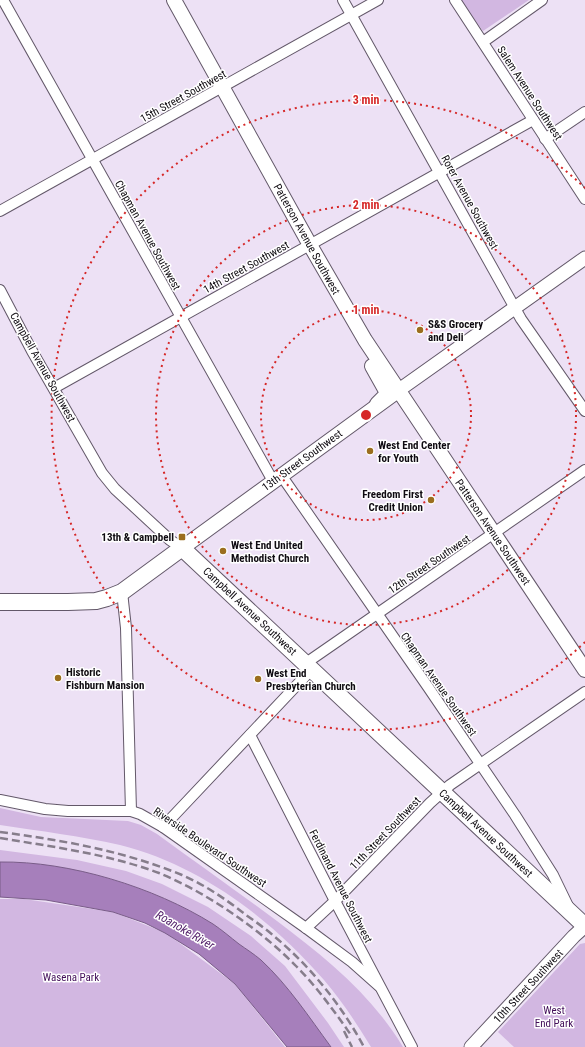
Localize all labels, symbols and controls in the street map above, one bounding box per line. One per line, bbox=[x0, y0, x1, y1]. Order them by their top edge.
street label: Salem Avenue Southwest bbox=[494, 44, 565, 143]
street label: 15th Street Southwest bbox=[138, 67, 228, 125]
text: 3 min bbox=[353, 93, 379, 107]
street label: Rorer Avenue Southwest bbox=[438, 153, 501, 252]
street label: Chapman Avenue Southwest bbox=[112, 178, 183, 292]
street label: Patterson Avenue Southwest bbox=[271, 182, 342, 297]
text: 2 min bbox=[353, 198, 379, 212]
street label: 14th Street Southwest bbox=[201, 238, 291, 296]
text: 1 min bbox=[353, 303, 379, 317]
street label: Campbell Avenue Southwest bbox=[7, 310, 78, 424]
place label: S&S Grocery and Deli bbox=[428, 318, 483, 344]
marker: S&S Grocery and Deli bbox=[415, 325, 425, 335]
centre of rings bbox=[359, 408, 373, 422]
street label: 13th Street Southwest bbox=[260, 427, 345, 494]
place label: West End Center for Youth bbox=[378, 439, 451, 465]
marker: West End Center for Youth bbox=[365, 446, 375, 456]
street label: Patterson Avenue Southwest bbox=[452, 477, 533, 588]
place label: Freedom First Credit Union bbox=[362, 488, 424, 514]
marker: Freedom First Credit Union bbox=[426, 495, 436, 505]
place label: 13th & Campbell bbox=[101, 531, 174, 544]
marker: 13th & Campbell bbox=[177, 532, 187, 542]
street label: 12th Street Southwest bbox=[386, 532, 473, 597]
place label: West End United Methodist Church bbox=[231, 539, 309, 565]
marker: West End United Methodist Church bbox=[218, 546, 228, 556]
street label: Campbell Avenue Southwest bbox=[200, 565, 299, 658]
street label: Chapman Avenue Southwest bbox=[398, 630, 479, 739]
place label: Historic Fishburn Mansion bbox=[66, 666, 144, 692]
place label: West End Presbyterian Church bbox=[266, 667, 356, 693]
marker: Historic Fishburn Mansion bbox=[53, 673, 63, 683]
marker: West End Presbyterian Church bbox=[253, 674, 263, 684]
street label: Campbell Avenue Southwest bbox=[436, 787, 535, 880]
street label: 11th Street Southwest bbox=[347, 794, 423, 872]
street label: Riverside Boulevard Southwest bbox=[151, 805, 269, 890]
street label: Ferdinand Avenue Southwest bbox=[306, 827, 375, 945]
water label: Roanoke River bbox=[153, 908, 217, 953]
street label: 10th Street Southwest bbox=[491, 947, 566, 1026]
park label: Wasena Park bbox=[43, 971, 99, 984]
park label: West End Park bbox=[535, 1004, 573, 1030]

